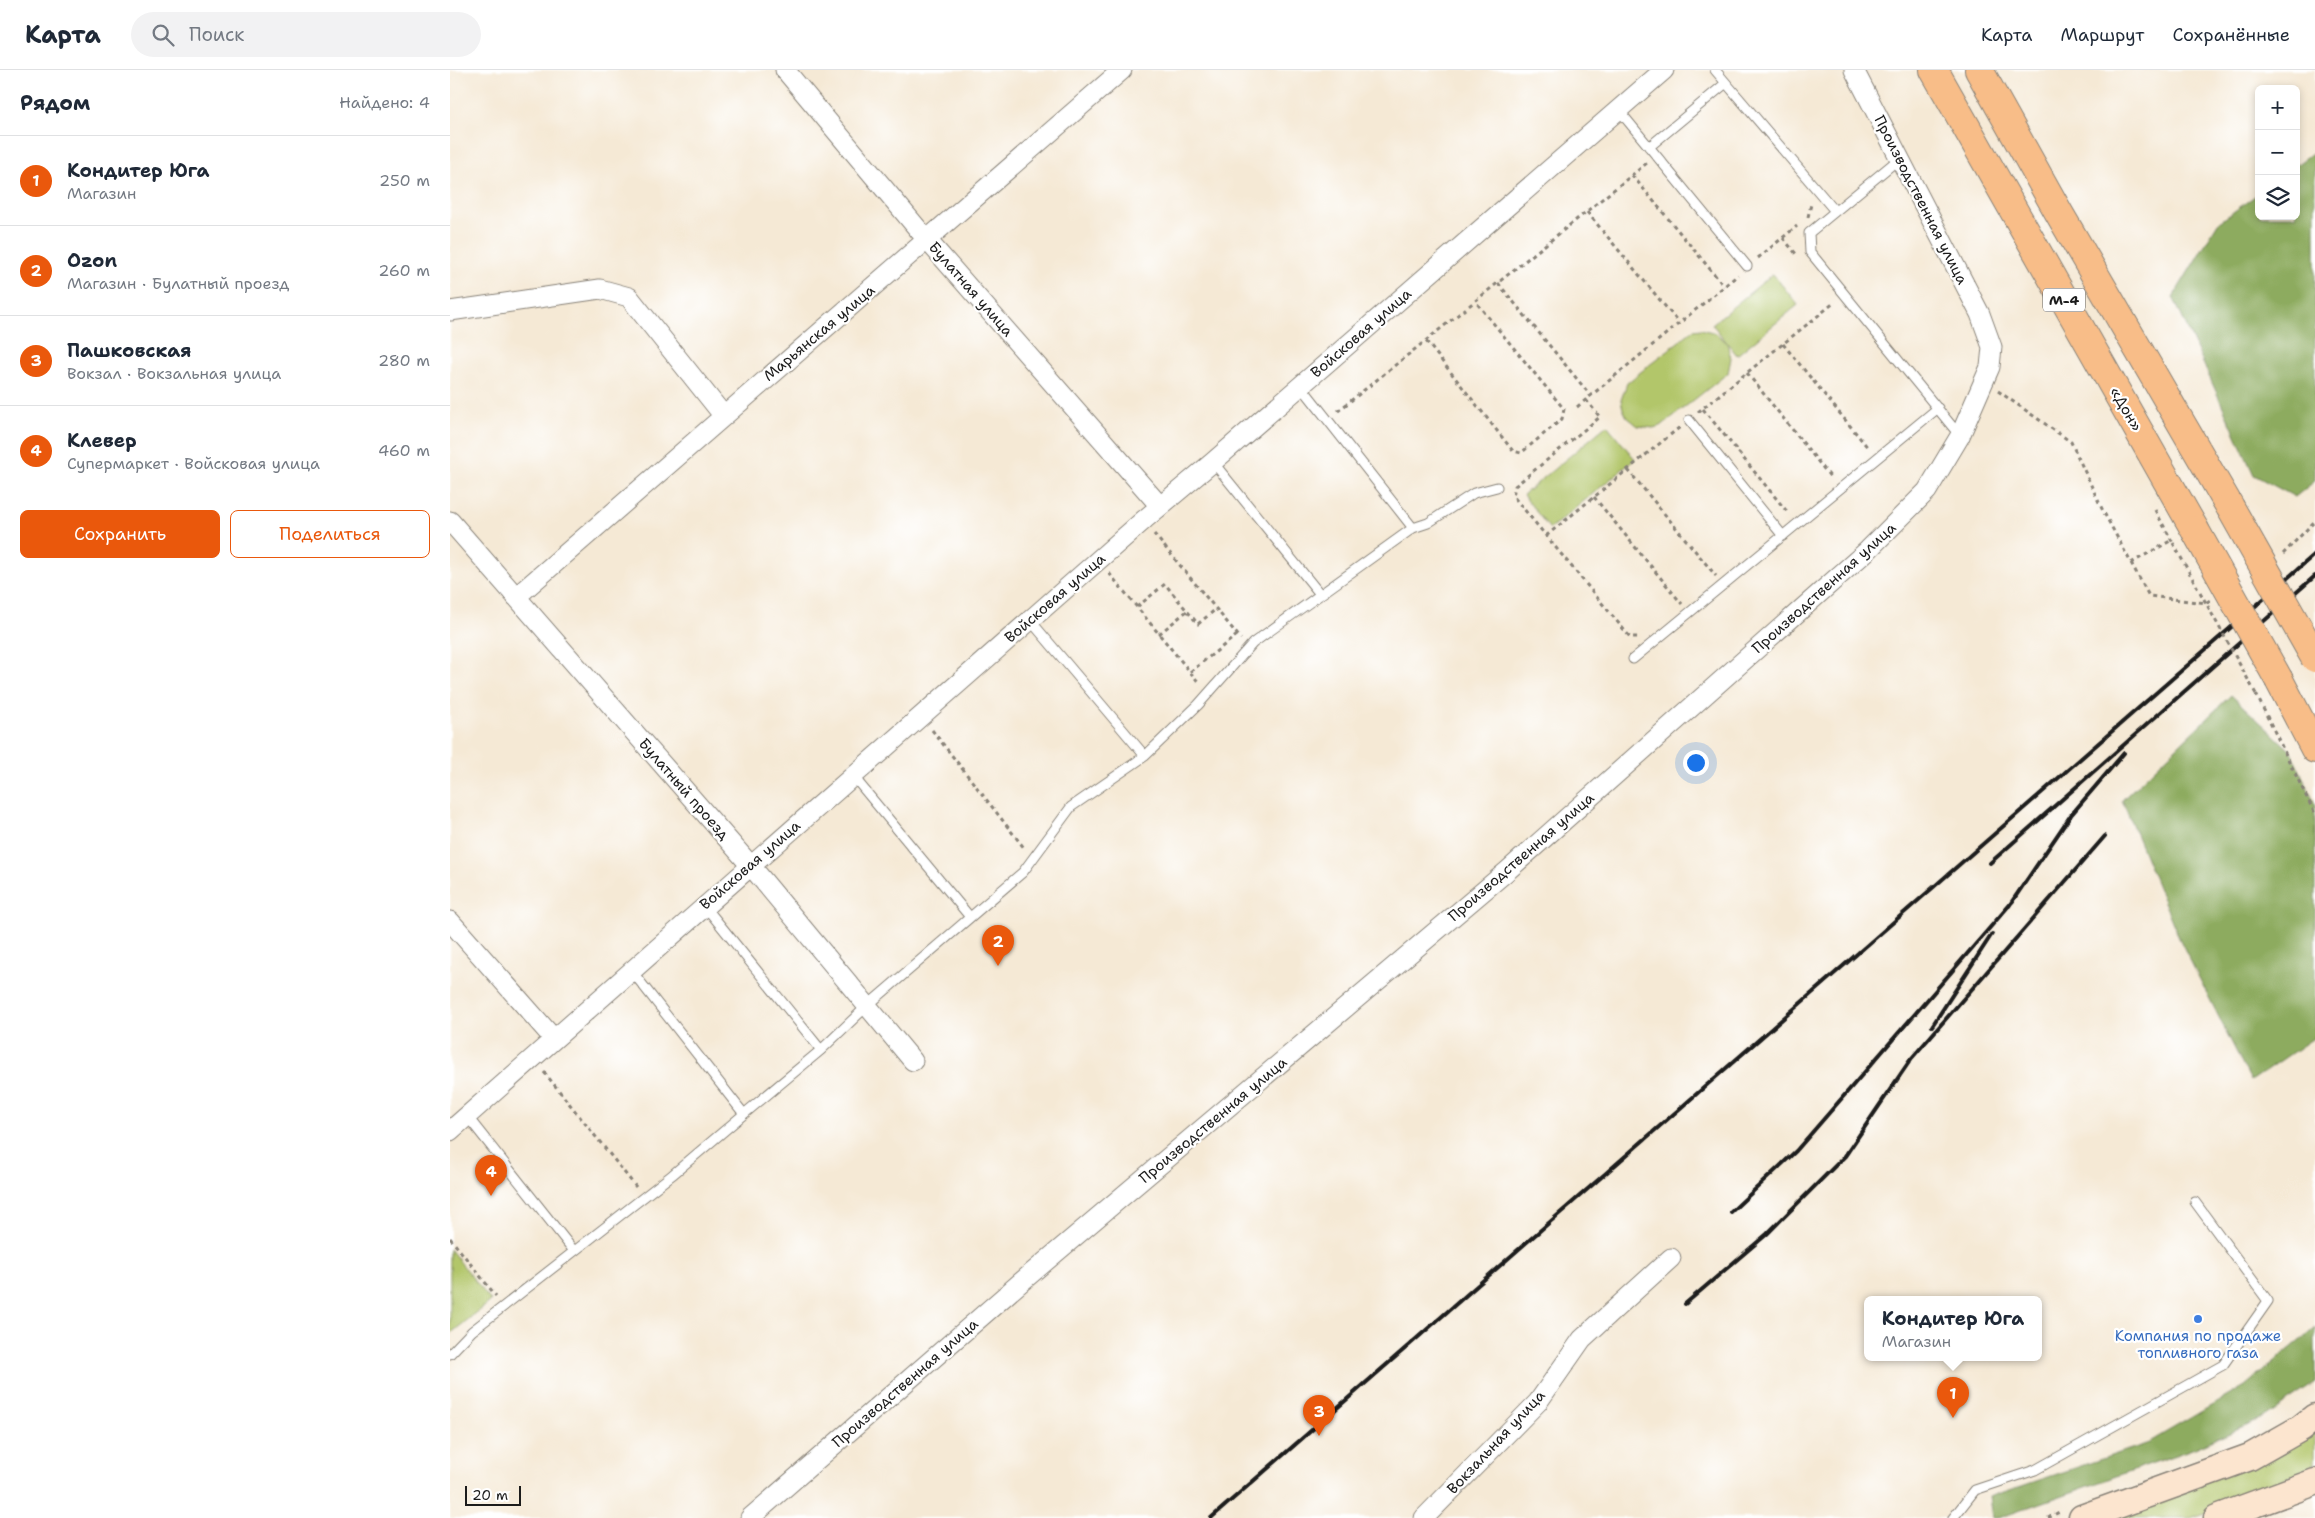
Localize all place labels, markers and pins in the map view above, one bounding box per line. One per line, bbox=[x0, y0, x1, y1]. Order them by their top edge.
pin: 2 bbox=[982, 925, 1014, 966]
pin: 4 bbox=[475, 1155, 507, 1196]
marker: Компания по продаже топливного газа bbox=[2192, 1313, 2204, 1325]
place label: Компания по продаже топливного газа bbox=[2115, 1326, 2281, 1363]
pin: 1 bbox=[1937, 1377, 1969, 1418]
pin: 3 bbox=[1303, 1395, 1335, 1436]

